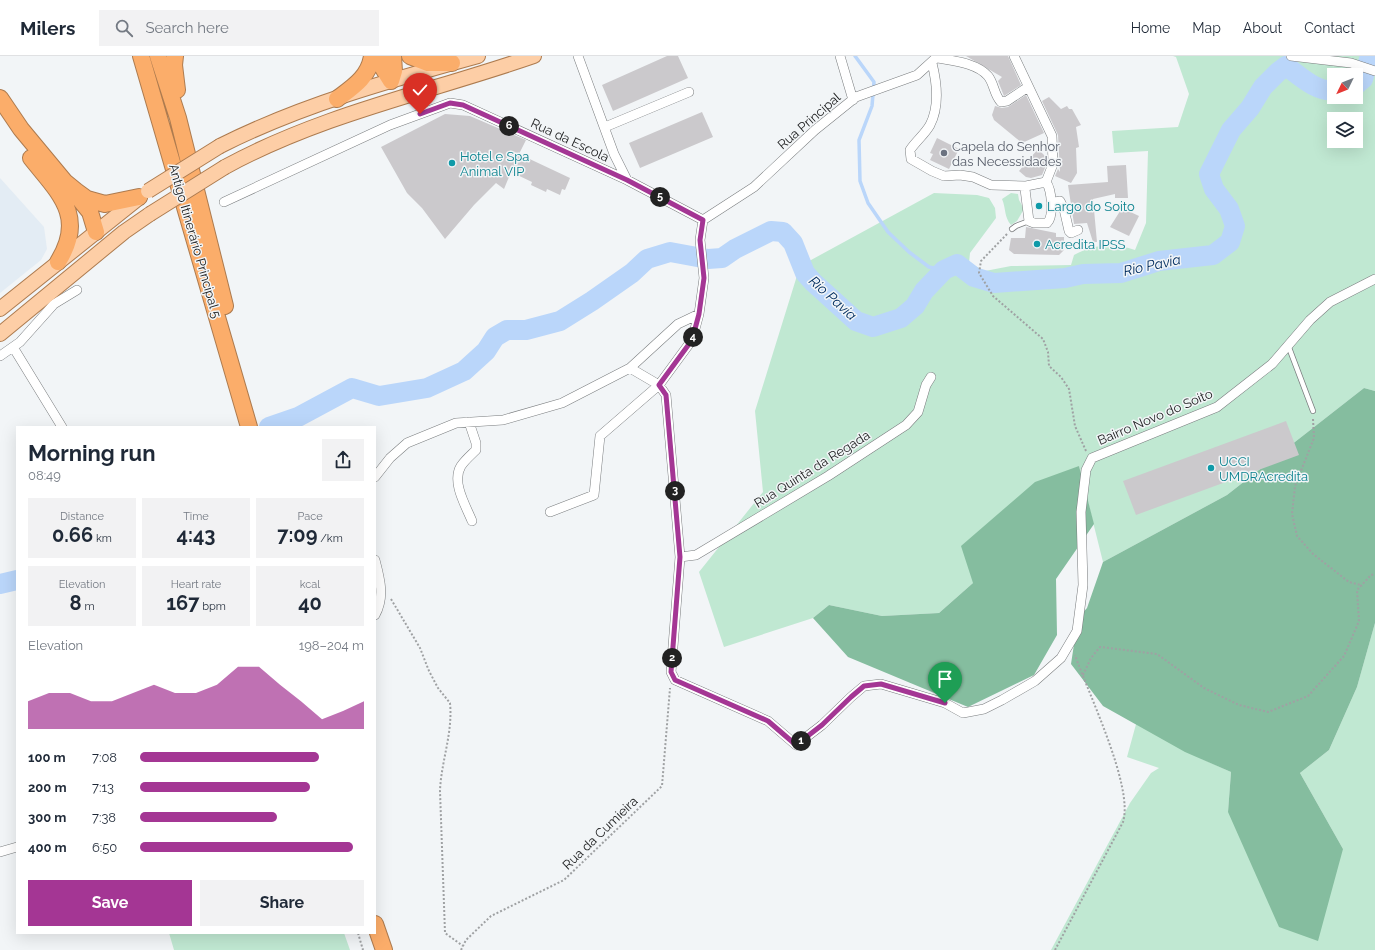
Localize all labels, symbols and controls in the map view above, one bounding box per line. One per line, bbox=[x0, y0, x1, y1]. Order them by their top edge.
search box bbox=[99, 10, 379, 46]
text: Milers bbox=[20, 17, 75, 39]
icon: search bbox=[113, 17, 135, 39]
text: Search here bbox=[145, 19, 229, 37]
text: Home bbox=[1131, 20, 1170, 36]
text: Map bbox=[1192, 20, 1221, 36]
text: About bbox=[1243, 20, 1282, 36]
text: Contact bbox=[1304, 20, 1355, 36]
north arrow bbox=[1327, 68, 1363, 104]
map controls bbox=[1327, 68, 1363, 148]
pin bbox=[403, 73, 437, 114]
icon: check bbox=[409, 79, 431, 101]
street label: Rua Principal bbox=[775, 89, 844, 152]
button: layers bbox=[1327, 112, 1363, 148]
street label: Rua da Escola bbox=[528, 115, 612, 165]
pin: 6 bbox=[499, 116, 519, 136]
text: 6 bbox=[506, 119, 512, 132]
place label: Capela do Senhor das Necessidades bbox=[952, 139, 1062, 169]
marker: Capela do Senhor das Necessidades bbox=[939, 148, 949, 158]
place label: Hotel e Spa Animal VIP bbox=[460, 149, 529, 179]
marker: Hotel e Spa Animal VIP bbox=[447, 158, 457, 168]
street label: Antigo Itinerário Principal 5 bbox=[166, 162, 224, 320]
pin: 5 bbox=[650, 187, 670, 207]
text: 5 bbox=[657, 190, 663, 203]
place label: Largo do Soito bbox=[1047, 199, 1135, 214]
marker: Largo do Soito bbox=[1034, 201, 1044, 211]
place label: Acredita IPSS bbox=[1045, 237, 1126, 252]
marker: Acredita IPSS bbox=[1032, 239, 1042, 249]
water label: Rio Pavia bbox=[1122, 251, 1182, 279]
water label: Rio Pavia bbox=[806, 273, 860, 323]
pin: 4 bbox=[683, 327, 703, 347]
text: 4 bbox=[690, 330, 696, 343]
street label: Bairro Novo do Soito bbox=[1095, 386, 1215, 448]
street label: Rua Quinta da Regada bbox=[751, 427, 873, 511]
button: share bbox=[322, 439, 364, 481]
text: Morning run bbox=[28, 440, 156, 466]
place label: UCCI UMDRAcredita bbox=[1219, 454, 1308, 484]
marker: UCCI UMDRAcredita bbox=[1206, 463, 1216, 473]
text: 08:49 bbox=[28, 468, 61, 483]
pin: 3 bbox=[665, 481, 685, 501]
text: 3 bbox=[672, 484, 678, 497]
text: Distance bbox=[60, 510, 104, 523]
text: Time bbox=[183, 510, 209, 523]
text: Pace bbox=[297, 510, 323, 523]
text: 0.66 bbox=[52, 523, 93, 547]
text: 4:43 bbox=[177, 523, 215, 547]
text: 7:09 bbox=[277, 523, 317, 547]
text: km bbox=[93, 532, 112, 545]
text: /km bbox=[317, 532, 343, 545]
text: Elevation bbox=[59, 578, 105, 591]
text: Heart rate bbox=[171, 578, 221, 591]
text: kcal bbox=[300, 578, 320, 591]
text: 8 bbox=[69, 591, 82, 615]
text: 167 bbox=[166, 591, 199, 615]
text: 40 bbox=[298, 591, 322, 615]
text: m bbox=[82, 600, 95, 613]
text: bpm bbox=[199, 600, 226, 613]
text: Elevation bbox=[28, 638, 83, 653]
text: 198–204 m bbox=[299, 638, 364, 653]
pin: 2 bbox=[662, 648, 682, 668]
text: 2 bbox=[669, 651, 675, 664]
pin bbox=[928, 662, 962, 703]
icon: arrive bbox=[934, 668, 956, 690]
pin: 1 bbox=[791, 731, 811, 751]
text: 1 bbox=[798, 734, 804, 747]
text: 100 m bbox=[28, 750, 66, 765]
text: 7:08 bbox=[92, 750, 117, 765]
text: 200 m bbox=[28, 780, 67, 795]
text: 7:13 bbox=[92, 780, 114, 795]
street label: Rua da Cumieira bbox=[559, 793, 641, 873]
text: 300 m bbox=[28, 810, 66, 825]
text: 7:38 bbox=[92, 810, 116, 825]
text: 400 m bbox=[28, 840, 67, 855]
text: 6:50 bbox=[92, 840, 117, 855]
button: Save bbox=[28, 880, 192, 926]
button: Share bbox=[200, 880, 364, 926]

